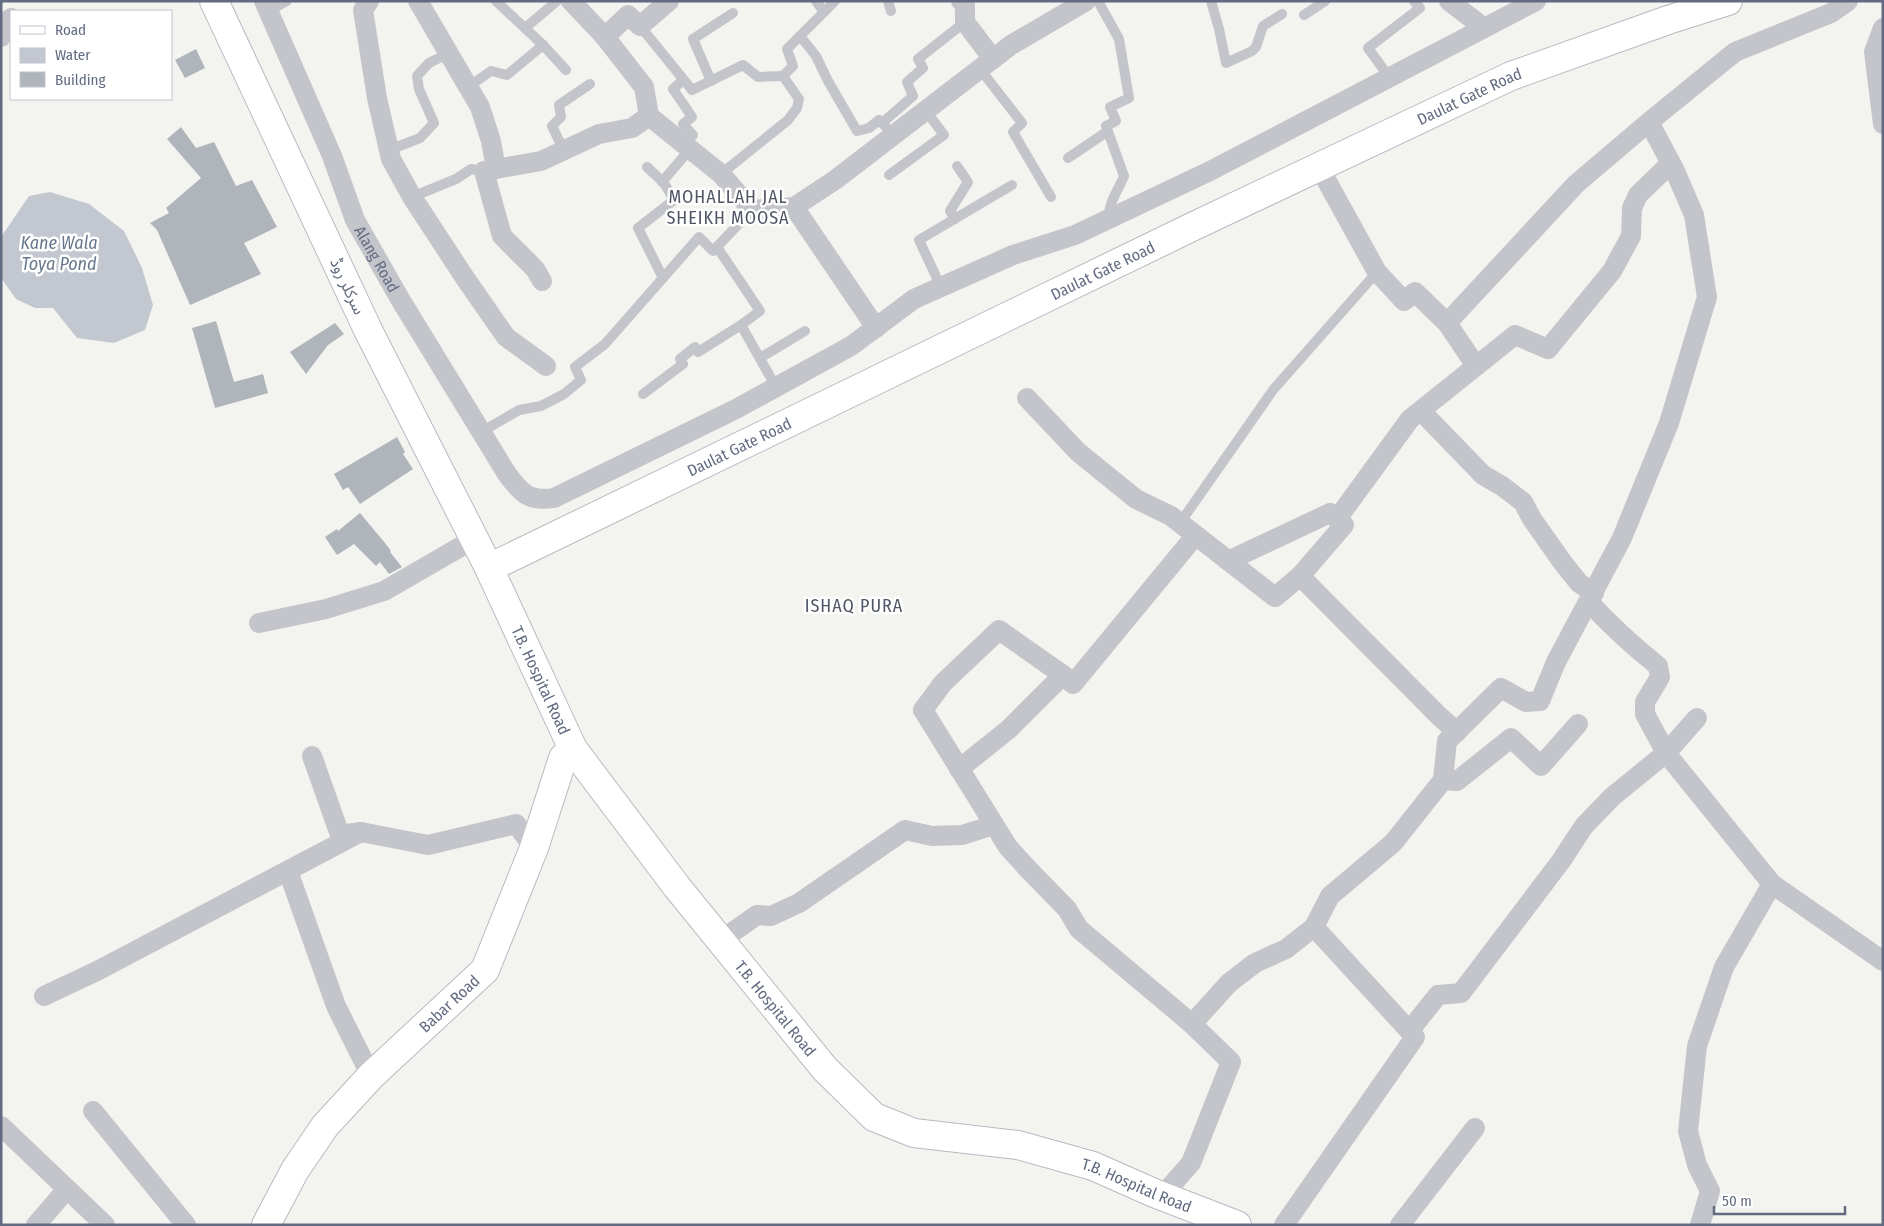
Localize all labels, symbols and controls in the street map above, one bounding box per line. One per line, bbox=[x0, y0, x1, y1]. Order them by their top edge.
legend bbox=[10, 10, 172, 100]
text: Road bbox=[55, 21, 86, 39]
text: Water bbox=[55, 46, 91, 64]
street label: Daulat Gate Road bbox=[1414, 64, 1524, 129]
text: Building bbox=[55, 71, 106, 89]
district label: MOHALLAH JAL SHEIKH MOOSA bbox=[666, 186, 790, 229]
street label: Alang Road bbox=[350, 223, 403, 296]
water label: Kane Wala Toya Pond bbox=[20, 232, 98, 275]
street label: Daulat Gate Road bbox=[1048, 238, 1158, 304]
street label: سرکلر روڈ bbox=[326, 255, 369, 318]
street label: Daulat Gate Road bbox=[684, 414, 794, 480]
district label: ISHAQ PURA bbox=[805, 595, 903, 617]
street label: T.B. Hospital Road bbox=[507, 623, 574, 738]
street label: T.B. Hospital Road bbox=[731, 957, 820, 1060]
street label: Babar Road bbox=[415, 971, 483, 1036]
street label: T.B. Hospital Road bbox=[1080, 1154, 1194, 1217]
scale bar bbox=[1714, 1184, 1845, 1216]
text: 50 m bbox=[1722, 1192, 1752, 1210]

